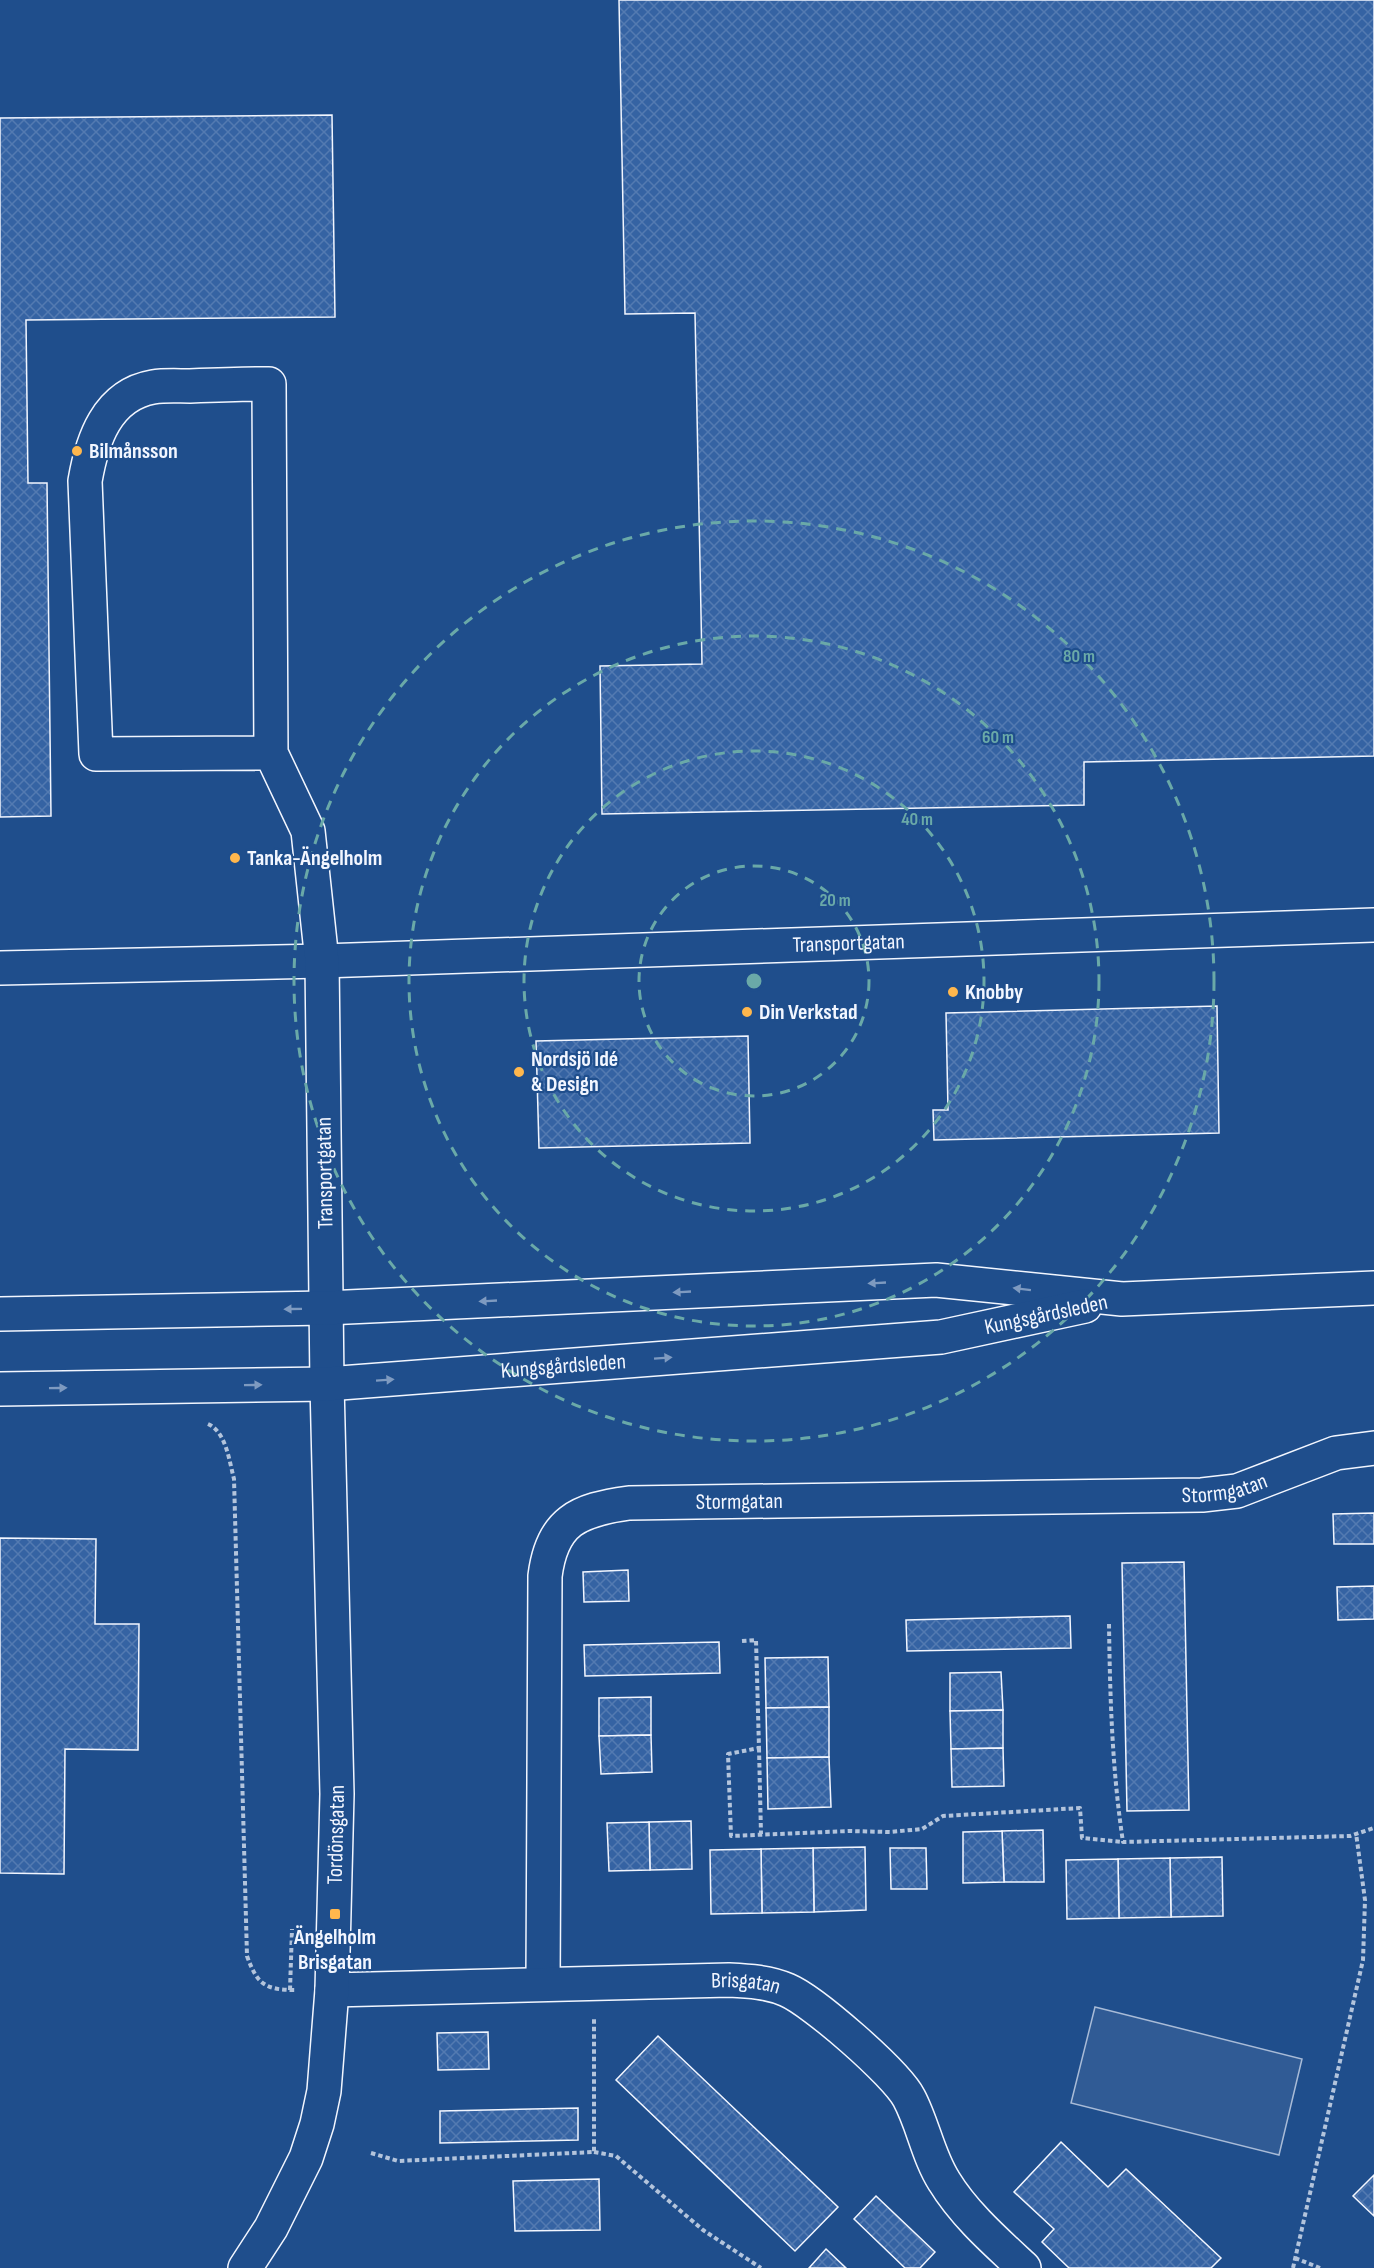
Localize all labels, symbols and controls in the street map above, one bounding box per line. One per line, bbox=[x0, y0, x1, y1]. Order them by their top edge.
place label: Bilmånsson bbox=[89, 438, 178, 465]
marker: Bilmånsson bbox=[70, 444, 84, 458]
text: 80 m bbox=[1063, 646, 1095, 667]
text: 60 m bbox=[982, 727, 1014, 748]
text: 40 m bbox=[901, 809, 933, 830]
place label: Tanka-Ängelholm bbox=[247, 845, 382, 872]
marker: Tanka-Ängelholm bbox=[228, 851, 242, 865]
text: 20 m bbox=[819, 890, 851, 911]
street label: Transportgatan bbox=[792, 928, 905, 958]
centre of rings bbox=[744, 971, 764, 991]
place label: Knobby bbox=[965, 979, 1023, 1006]
marker: Knobby bbox=[946, 985, 960, 999]
place label: Din Verkstad bbox=[759, 999, 857, 1026]
marker: Din Verkstad bbox=[740, 1005, 754, 1019]
place label: Nordsjö Idé & Design bbox=[531, 1046, 618, 1098]
marker: Nordsjö Idé & Design bbox=[512, 1065, 526, 1079]
street label: Transportgatan bbox=[311, 1117, 339, 1229]
one-way arrow bbox=[868, 1278, 887, 1287]
one-way arrow bbox=[1012, 1285, 1031, 1294]
one-way arrow bbox=[673, 1287, 692, 1296]
street label: Kungsgårdsleden bbox=[982, 1289, 1110, 1341]
one-way arrow bbox=[478, 1296, 497, 1305]
one-way arrow bbox=[283, 1304, 302, 1314]
street label: Kungsgårdsleden bbox=[500, 1348, 627, 1384]
one-way arrow bbox=[654, 1353, 673, 1363]
one-way arrow bbox=[376, 1375, 395, 1384]
one-way arrow bbox=[244, 1380, 263, 1390]
one-way arrow bbox=[49, 1383, 68, 1393]
street label: Stormgatan bbox=[1181, 1467, 1271, 1509]
street label: Stormgatan bbox=[695, 1487, 783, 1516]
street label: Tordönsgatan bbox=[321, 1785, 351, 1885]
marker: Ängelholm Brisgatan bbox=[328, 1907, 342, 1921]
place label: Ängelholm Brisgatan bbox=[293, 1924, 376, 1976]
street label: Brisgatan bbox=[711, 1966, 784, 2000]

